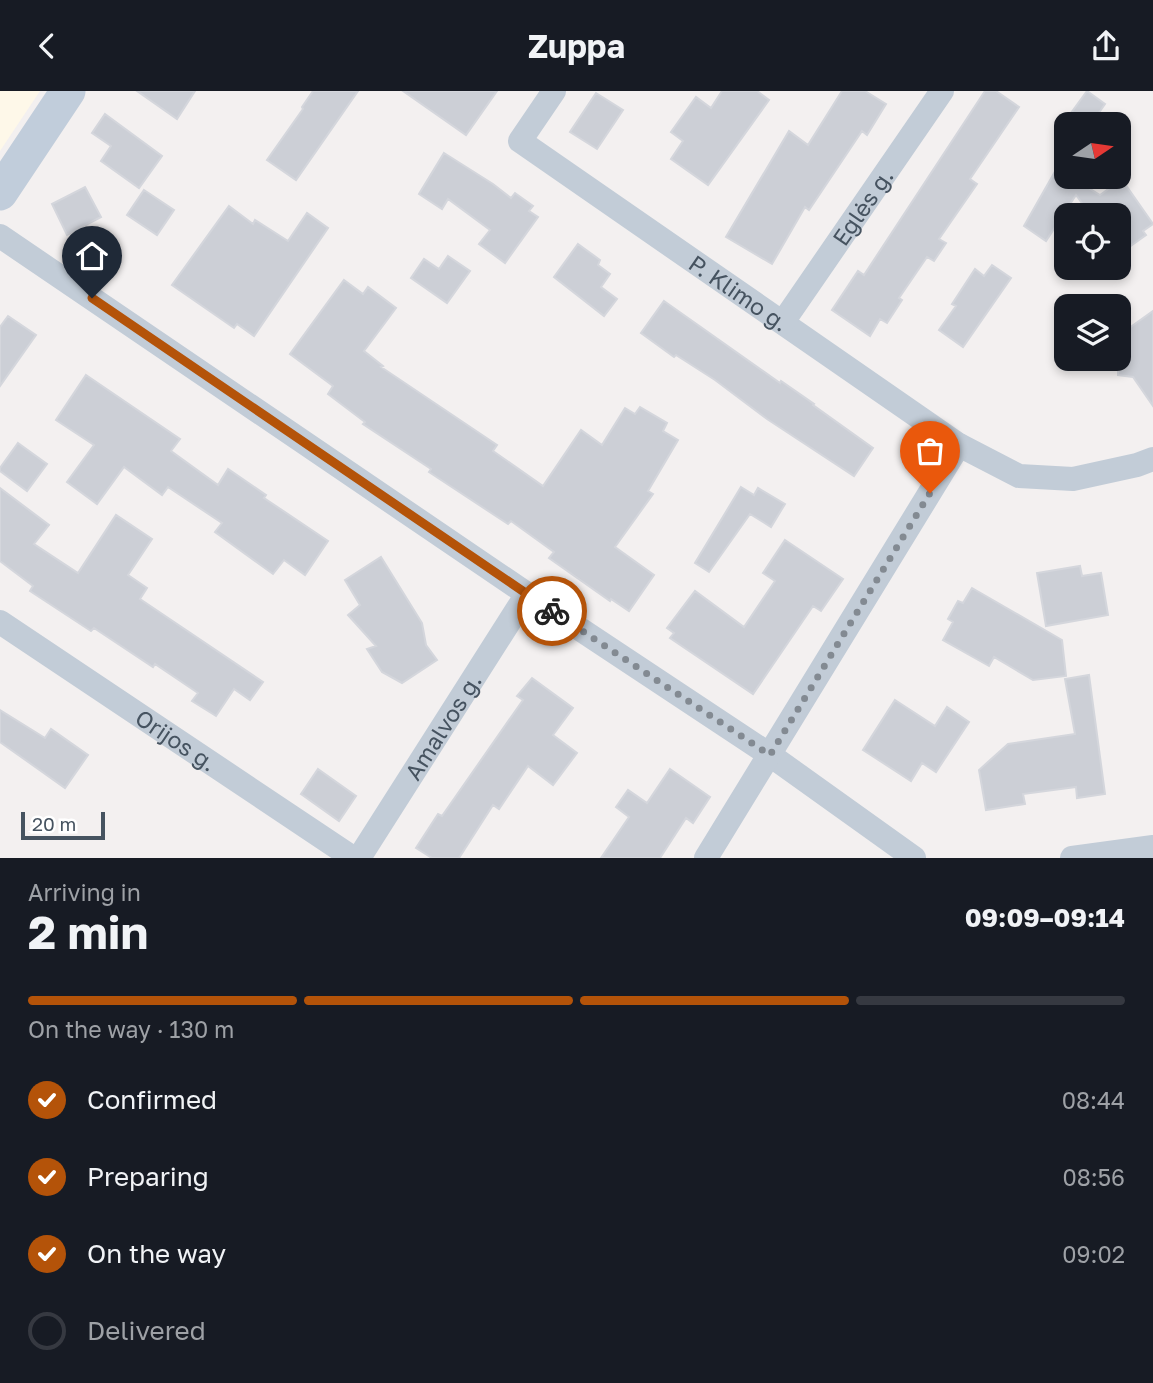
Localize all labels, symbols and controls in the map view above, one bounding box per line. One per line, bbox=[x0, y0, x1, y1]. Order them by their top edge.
icon: back bbox=[28, 27, 66, 65]
text: Zuppa bbox=[528, 27, 625, 65]
icon: share bbox=[1087, 27, 1125, 65]
north arrow bbox=[1054, 112, 1130, 189]
map controls bbox=[1054, 112, 1131, 371]
street label: Eglės g. bbox=[826, 163, 899, 251]
button: locate bbox=[1054, 203, 1131, 280]
pin bbox=[62, 226, 122, 298]
icon: home bbox=[73, 237, 111, 275]
street label: P. Klimo g. bbox=[684, 249, 794, 337]
button: layers bbox=[1054, 294, 1131, 371]
pin bbox=[900, 421, 960, 493]
icon: bag bbox=[911, 432, 949, 470]
courier bbox=[517, 576, 587, 646]
icon: bike bbox=[533, 592, 571, 630]
street label: Amalvos g. bbox=[398, 668, 487, 785]
street label: Orijos g. bbox=[131, 703, 222, 777]
scale bar bbox=[21, 809, 105, 841]
text: 20 m bbox=[32, 812, 76, 835]
text: Arriving in bbox=[28, 878, 141, 906]
text: 09:09–09:14 bbox=[965, 902, 1125, 933]
text: 2 min bbox=[28, 904, 148, 959]
text: On the way · 130 m bbox=[28, 1015, 234, 1043]
icon: check bbox=[28, 1081, 66, 1119]
text: Confirmed bbox=[87, 1084, 217, 1115]
text: 08:44 bbox=[1062, 1086, 1125, 1114]
icon: check bbox=[28, 1158, 66, 1196]
text: Preparing bbox=[87, 1161, 209, 1192]
text: 08:56 bbox=[1063, 1163, 1125, 1191]
icon: check bbox=[28, 1235, 66, 1273]
text: On the way bbox=[87, 1238, 226, 1269]
text: 09:02 bbox=[1062, 1240, 1125, 1268]
text: Delivered bbox=[87, 1315, 206, 1346]

